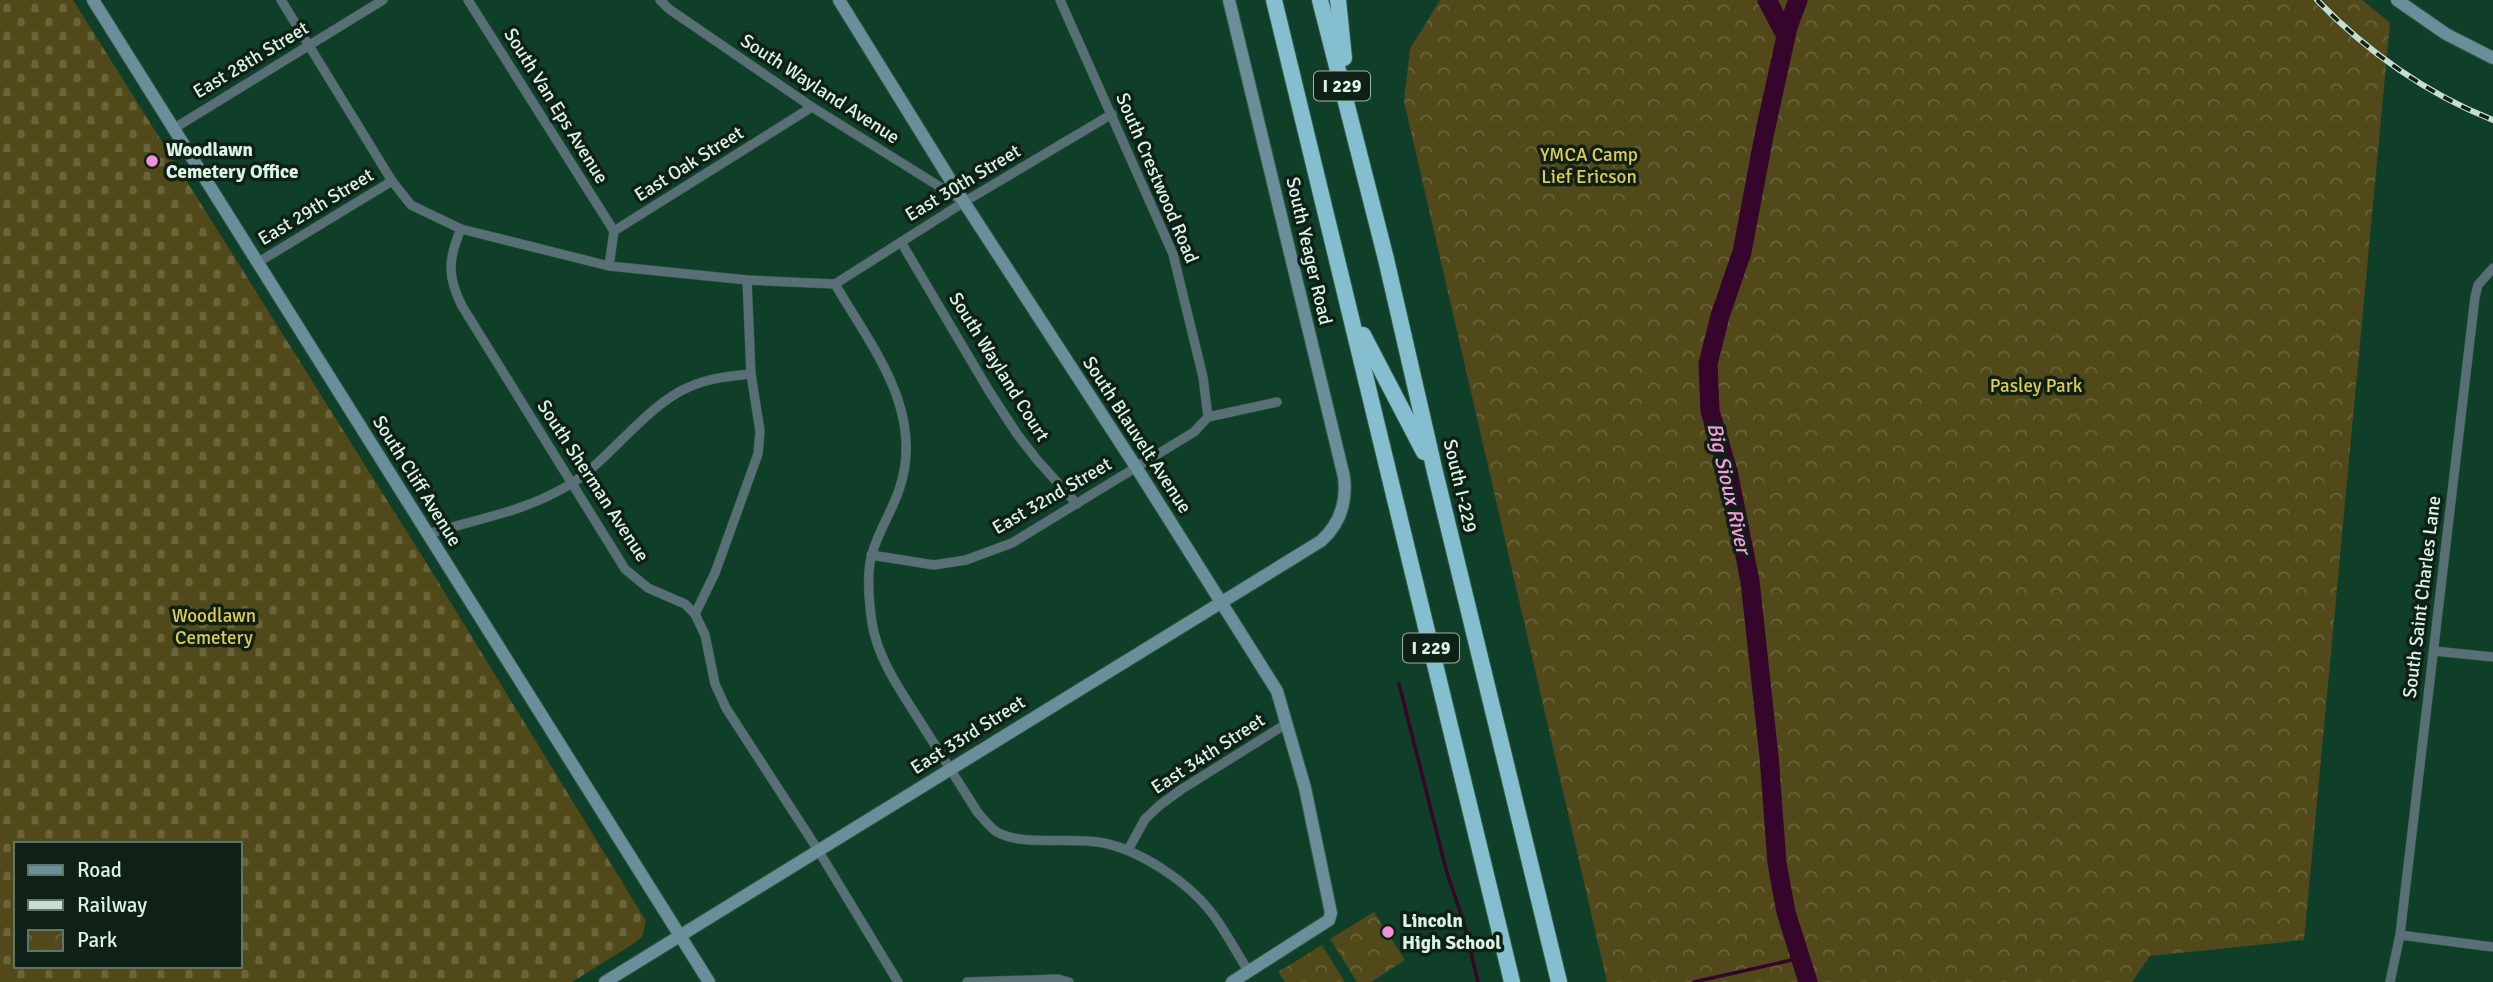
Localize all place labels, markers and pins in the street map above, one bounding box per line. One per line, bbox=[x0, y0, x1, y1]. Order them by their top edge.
place label: Woodlawn Cemetery Office bbox=[166, 138, 298, 184]
marker: Woodlawn Cemetery Office bbox=[144, 153, 160, 169]
place label: Lincoln High School bbox=[1402, 909, 1501, 955]
marker: Lincoln High School bbox=[1380, 924, 1396, 940]

